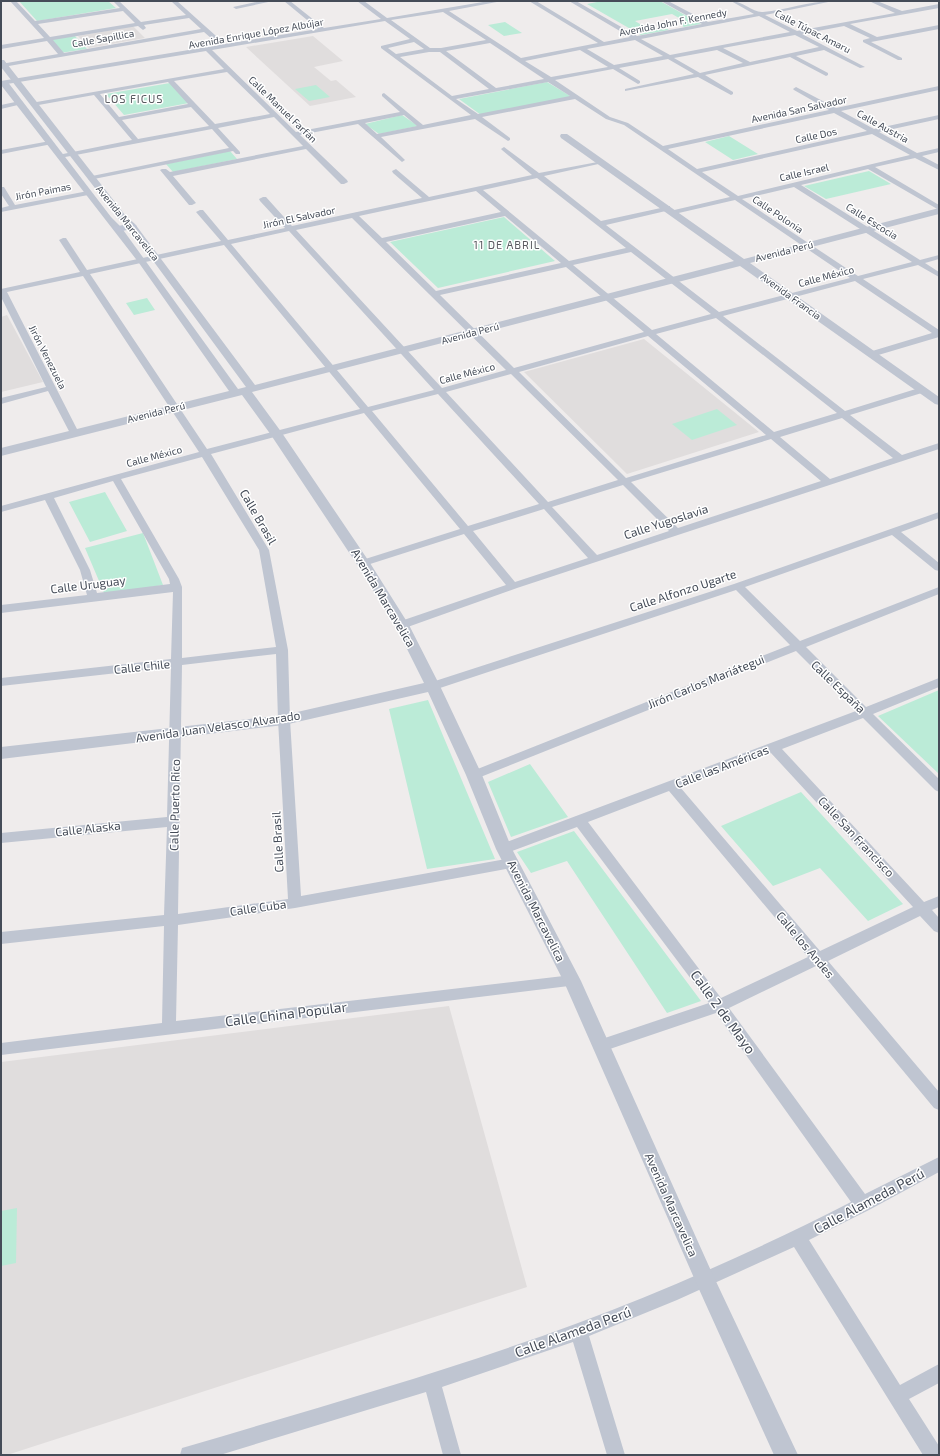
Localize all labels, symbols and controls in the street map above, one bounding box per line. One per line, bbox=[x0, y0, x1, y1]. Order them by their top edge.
street label: Avenida John F. Kennedy bbox=[618, 6, 729, 38]
street label: Calle Túpac Amaru bbox=[773, 7, 853, 55]
street label: Avenida Enrique López Albújar bbox=[188, 15, 324, 51]
street label: Calle Sapillica bbox=[71, 27, 135, 49]
street label: Calle Manuel Farfán bbox=[246, 73, 320, 145]
district label: LOS FICUS bbox=[104, 92, 164, 105]
street label: Avenida San Salvador bbox=[750, 93, 848, 125]
street label: Calle Austria bbox=[855, 107, 911, 145]
street label: Calle Dos bbox=[794, 125, 838, 145]
street label: Calle Israel bbox=[778, 160, 830, 184]
street label: Jirón Paimas bbox=[14, 180, 72, 202]
street label: Avenida Marcavelica bbox=[94, 183, 162, 263]
street label: Calle Polonia bbox=[750, 193, 806, 235]
street label: Calle Escocia bbox=[844, 200, 900, 242]
street label: Jirón El Salvador bbox=[262, 203, 336, 231]
district label: 11 DE ABRIL bbox=[474, 238, 540, 251]
street label: Avenida Perú bbox=[754, 238, 814, 264]
street label: Calle México bbox=[797, 263, 855, 289]
street label: Avenida Francia bbox=[758, 270, 824, 322]
street label: Avenida Perú bbox=[440, 320, 500, 346]
street label: Jirón Venezuela bbox=[27, 323, 69, 391]
street label: Calle México bbox=[438, 360, 496, 386]
street label: Avenida Perú bbox=[126, 399, 186, 425]
street label: Calle México bbox=[125, 443, 183, 469]
street label: Calle Brasil bbox=[238, 487, 280, 547]
street label: Calle Yugoslavia bbox=[622, 501, 710, 541]
street label: Avenida Marcavelica bbox=[349, 546, 419, 649]
street label: Calle Alfonzo Ugarte bbox=[628, 566, 738, 614]
street label: Calle Uruguay bbox=[49, 572, 127, 596]
street label: Jirón Carlos Mariátegui bbox=[645, 651, 766, 711]
street label: Calle Chile bbox=[113, 656, 171, 676]
street label: Calle España bbox=[809, 657, 869, 715]
street label: Avenida Juan Velasco Alvarado bbox=[135, 708, 301, 744]
street label: Calle las Américas bbox=[673, 742, 770, 790]
street label: Calle Puerto Rico bbox=[166, 759, 182, 851]
street label: Calle San Francisco bbox=[816, 793, 898, 880]
street label: Calle Brasil bbox=[268, 811, 286, 873]
street label: Calle Alaska bbox=[54, 818, 121, 838]
street label: Avenida Marcavelica bbox=[505, 857, 569, 964]
street label: Calle Cuba bbox=[229, 896, 287, 918]
street label: Calle los Andes bbox=[774, 908, 838, 980]
street label: Calle 2 de Mayo bbox=[687, 966, 760, 1057]
street label: Calle China Popular bbox=[224, 998, 348, 1029]
street label: Avenida Marcavelica bbox=[643, 1151, 701, 1259]
street label: Calle Alameda Perú bbox=[811, 1164, 927, 1237]
street label: Calle Alameda Perú bbox=[512, 1303, 633, 1361]

